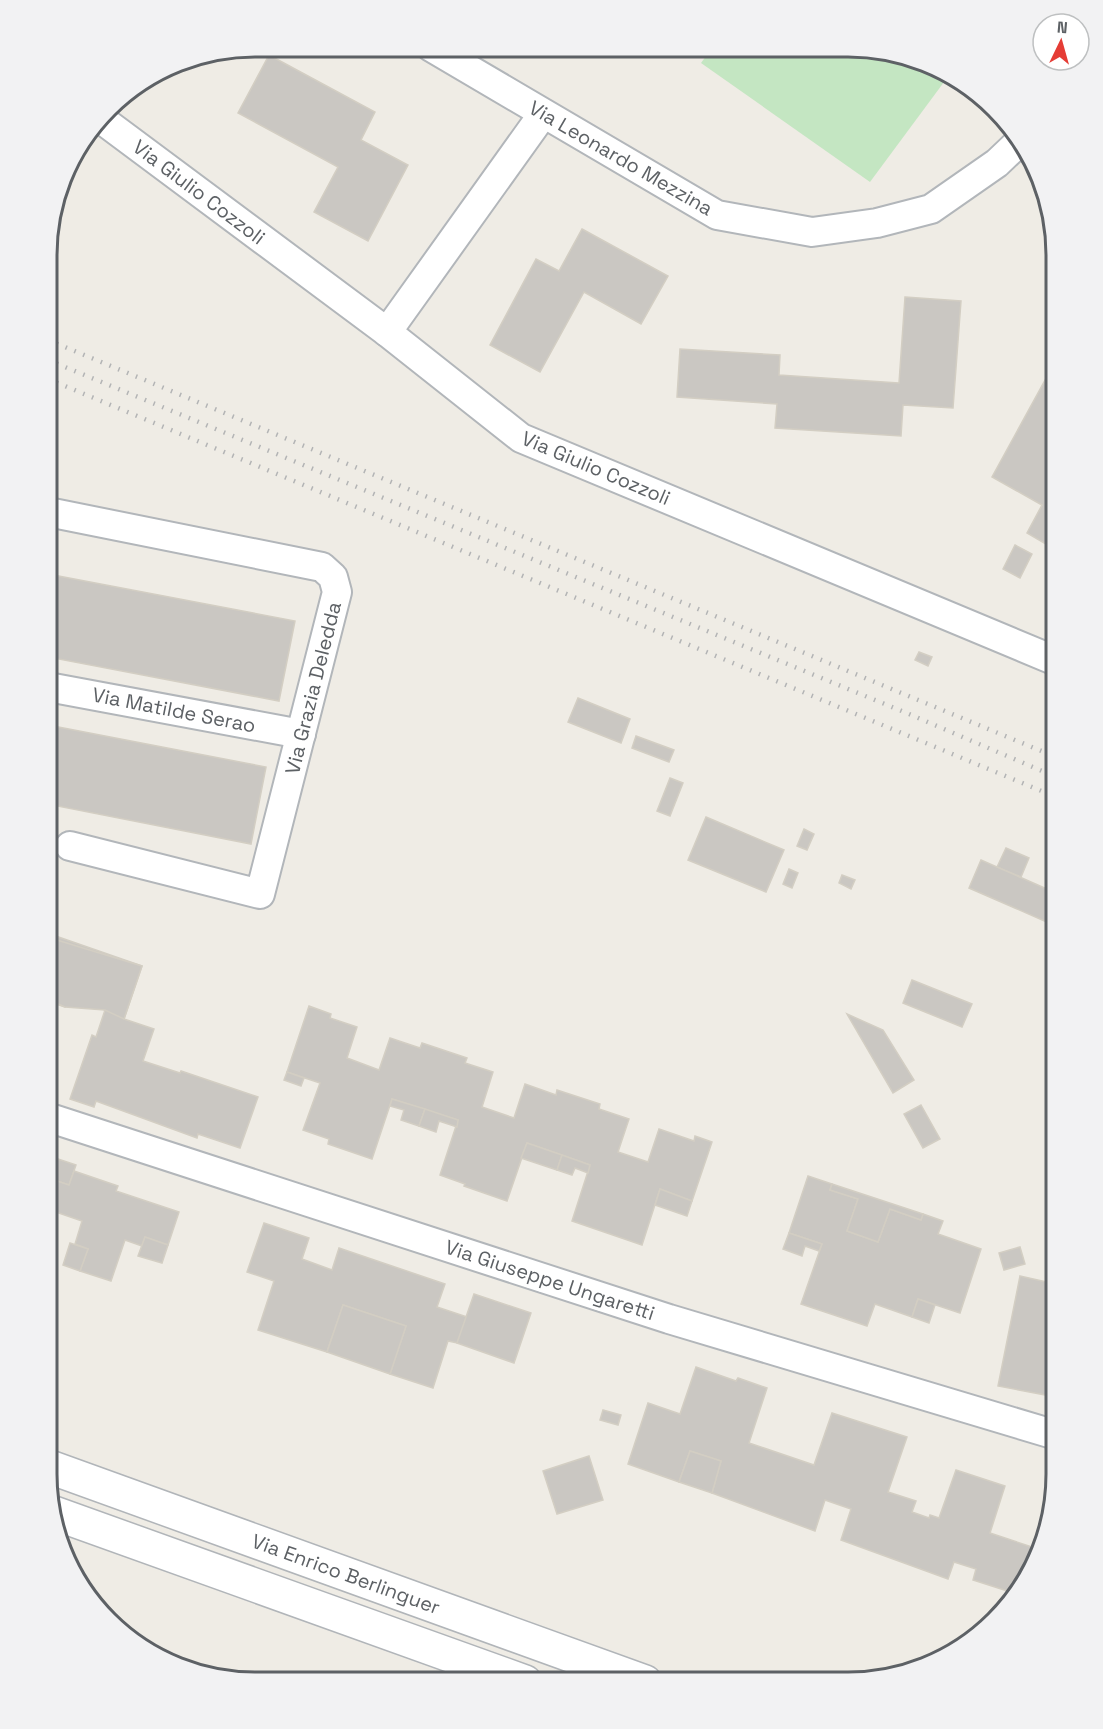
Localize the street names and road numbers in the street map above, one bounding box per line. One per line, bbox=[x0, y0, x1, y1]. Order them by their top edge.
street label: Via Leonardo Mezzina bbox=[524, 95, 718, 221]
street label: Via Giulio Cozzoli bbox=[128, 134, 270, 250]
street label: Via Giulio Cozzoli bbox=[518, 425, 674, 511]
street label: Via Grazia Deledda bbox=[279, 599, 347, 777]
street label: Via Matilde Serao bbox=[90, 681, 258, 739]
street label: Via Giuseppe Ungaretti bbox=[442, 1234, 658, 1326]
street label: Via Enrico Berlinguer bbox=[248, 1528, 444, 1620]

